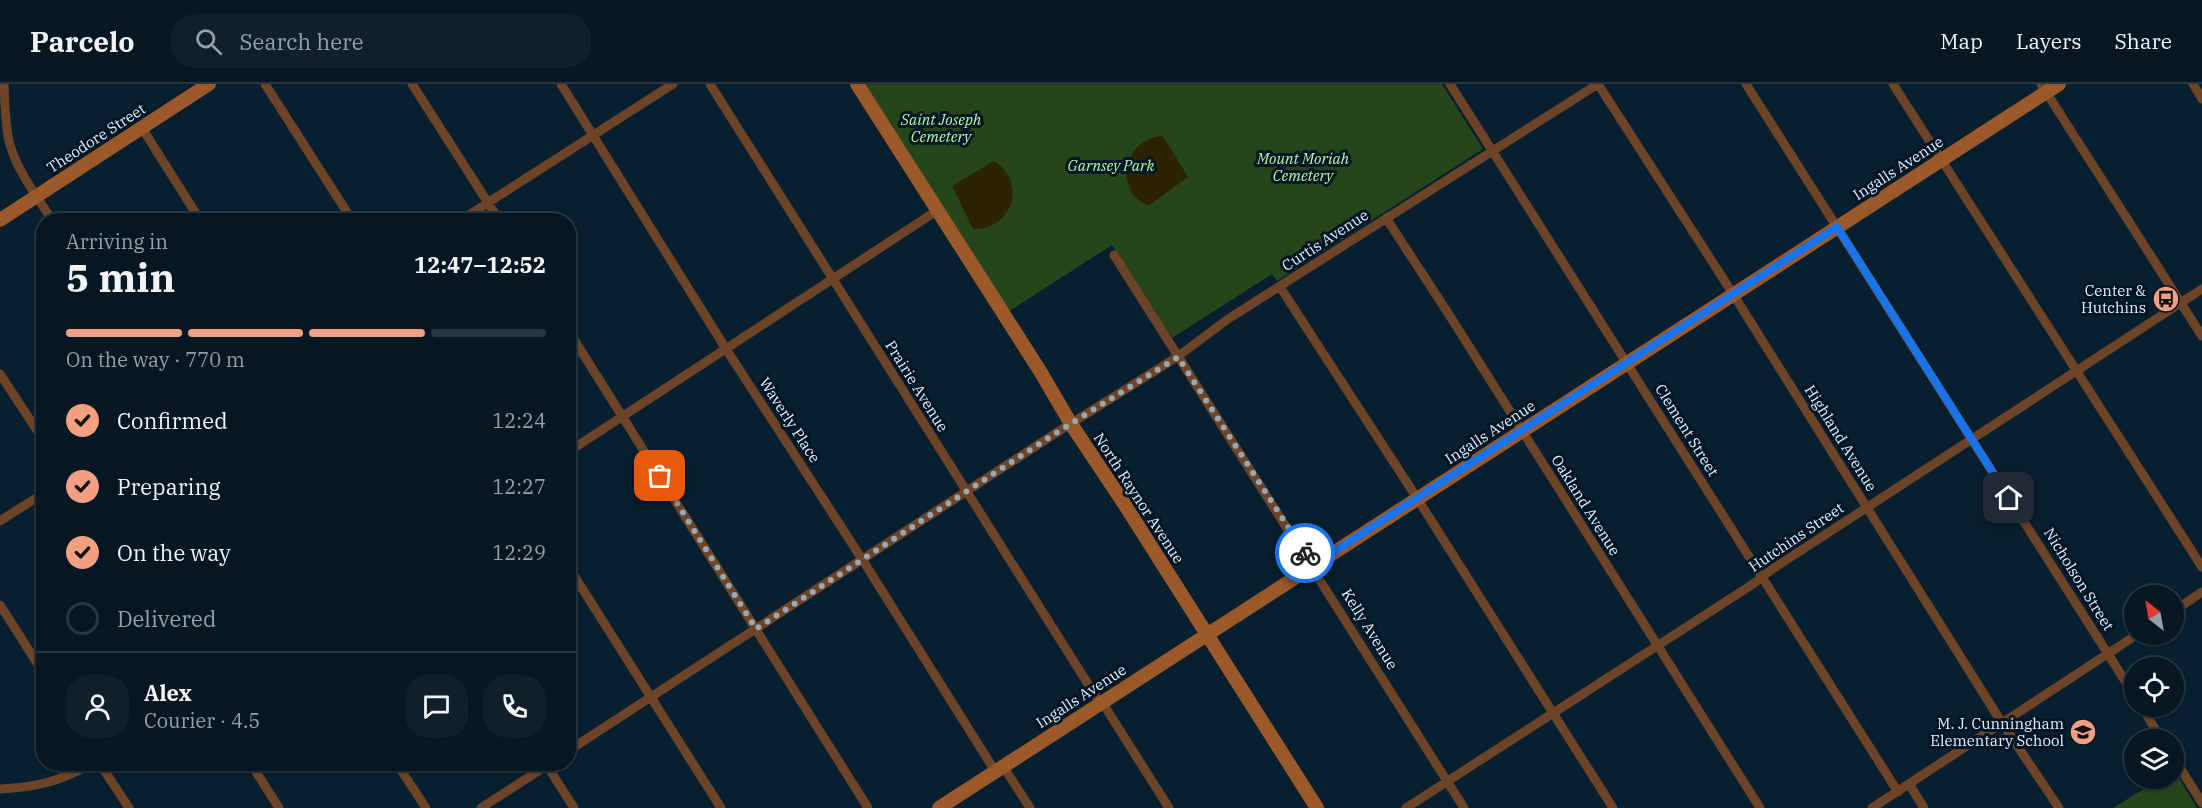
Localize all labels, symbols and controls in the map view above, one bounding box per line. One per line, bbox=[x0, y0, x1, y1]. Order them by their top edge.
search box bbox=[171, 14, 591, 68]
text: Parcelo bbox=[30, 23, 135, 60]
icon: search bbox=[192, 25, 225, 58]
text: Search here bbox=[240, 27, 364, 56]
text: Map bbox=[1940, 27, 1983, 55]
text: Layers bbox=[2016, 27, 2082, 55]
text: Share bbox=[2115, 27, 2172, 55]
street label: Theodore Street bbox=[43, 99, 149, 177]
park label: Saint Joseph Cemetery bbox=[900, 110, 982, 146]
street label: Ingalls Avenue bbox=[1849, 132, 1947, 204]
park label: Mount Moriah Cemetery bbox=[1256, 149, 1350, 185]
park label: Garnsey Park bbox=[1068, 156, 1154, 175]
street label: Curtis Avenue bbox=[1278, 205, 1372, 275]
text: Arriving in bbox=[66, 228, 168, 255]
text: 12:47–12:52 bbox=[414, 250, 546, 279]
text: 5 min bbox=[66, 252, 175, 303]
place label: Center & Hutchins bbox=[2081, 281, 2146, 317]
bus stop icon: Center & Hutchins bbox=[2151, 284, 2181, 314]
street label: Prairie Avenue bbox=[881, 337, 953, 435]
text: On the way · 770 m bbox=[66, 346, 245, 373]
street label: Waverly Place bbox=[755, 374, 825, 466]
street label: Clement Street bbox=[1651, 380, 1723, 480]
street label: Highland Avenue bbox=[1801, 381, 1881, 495]
street label: Ingalls Avenue bbox=[1441, 396, 1539, 468]
icon: check bbox=[66, 404, 99, 437]
text: Confirmed bbox=[117, 406, 228, 435]
text: 12:24 bbox=[492, 407, 546, 434]
street label: North Raynor Avenue bbox=[1090, 429, 1188, 567]
pin bbox=[634, 450, 685, 501]
street label: Oakland Avenue bbox=[1547, 451, 1625, 559]
icon: bag bbox=[643, 459, 676, 492]
icon: check bbox=[66, 470, 99, 503]
text: Preparing bbox=[117, 472, 221, 501]
pin bbox=[1983, 472, 2034, 523]
text: 12:27 bbox=[492, 473, 546, 500]
icon: home bbox=[1992, 481, 2025, 514]
street label: Hutchins Street bbox=[1745, 498, 1847, 576]
courier bbox=[1275, 523, 1335, 583]
street label: Nicholson Street bbox=[2040, 524, 2118, 634]
icon: check bbox=[66, 536, 99, 569]
icon: bike bbox=[1289, 537, 1322, 570]
text: On the way bbox=[117, 538, 231, 567]
text: 12:29 bbox=[492, 539, 546, 566]
street label: Kelly Avenue bbox=[1338, 585, 1402, 673]
north arrow bbox=[2124, 585, 2184, 645]
map controls bbox=[2124, 585, 2184, 789]
text: Delivered bbox=[117, 604, 216, 633]
button: locate bbox=[2124, 657, 2184, 717]
street label: Ingalls Avenue bbox=[1032, 660, 1130, 732]
button: person bbox=[66, 675, 129, 738]
button: chat bbox=[405, 675, 468, 738]
button: phone bbox=[483, 675, 546, 738]
text: Alex bbox=[144, 678, 192, 707]
text: Courier · 4.5 bbox=[144, 707, 260, 734]
place label: M. J. Cunningham Elementary School bbox=[1930, 714, 2064, 750]
school or university icon: M. J. Cunningham Elementary School bbox=[2068, 717, 2098, 747]
button: layers bbox=[2124, 729, 2184, 789]

